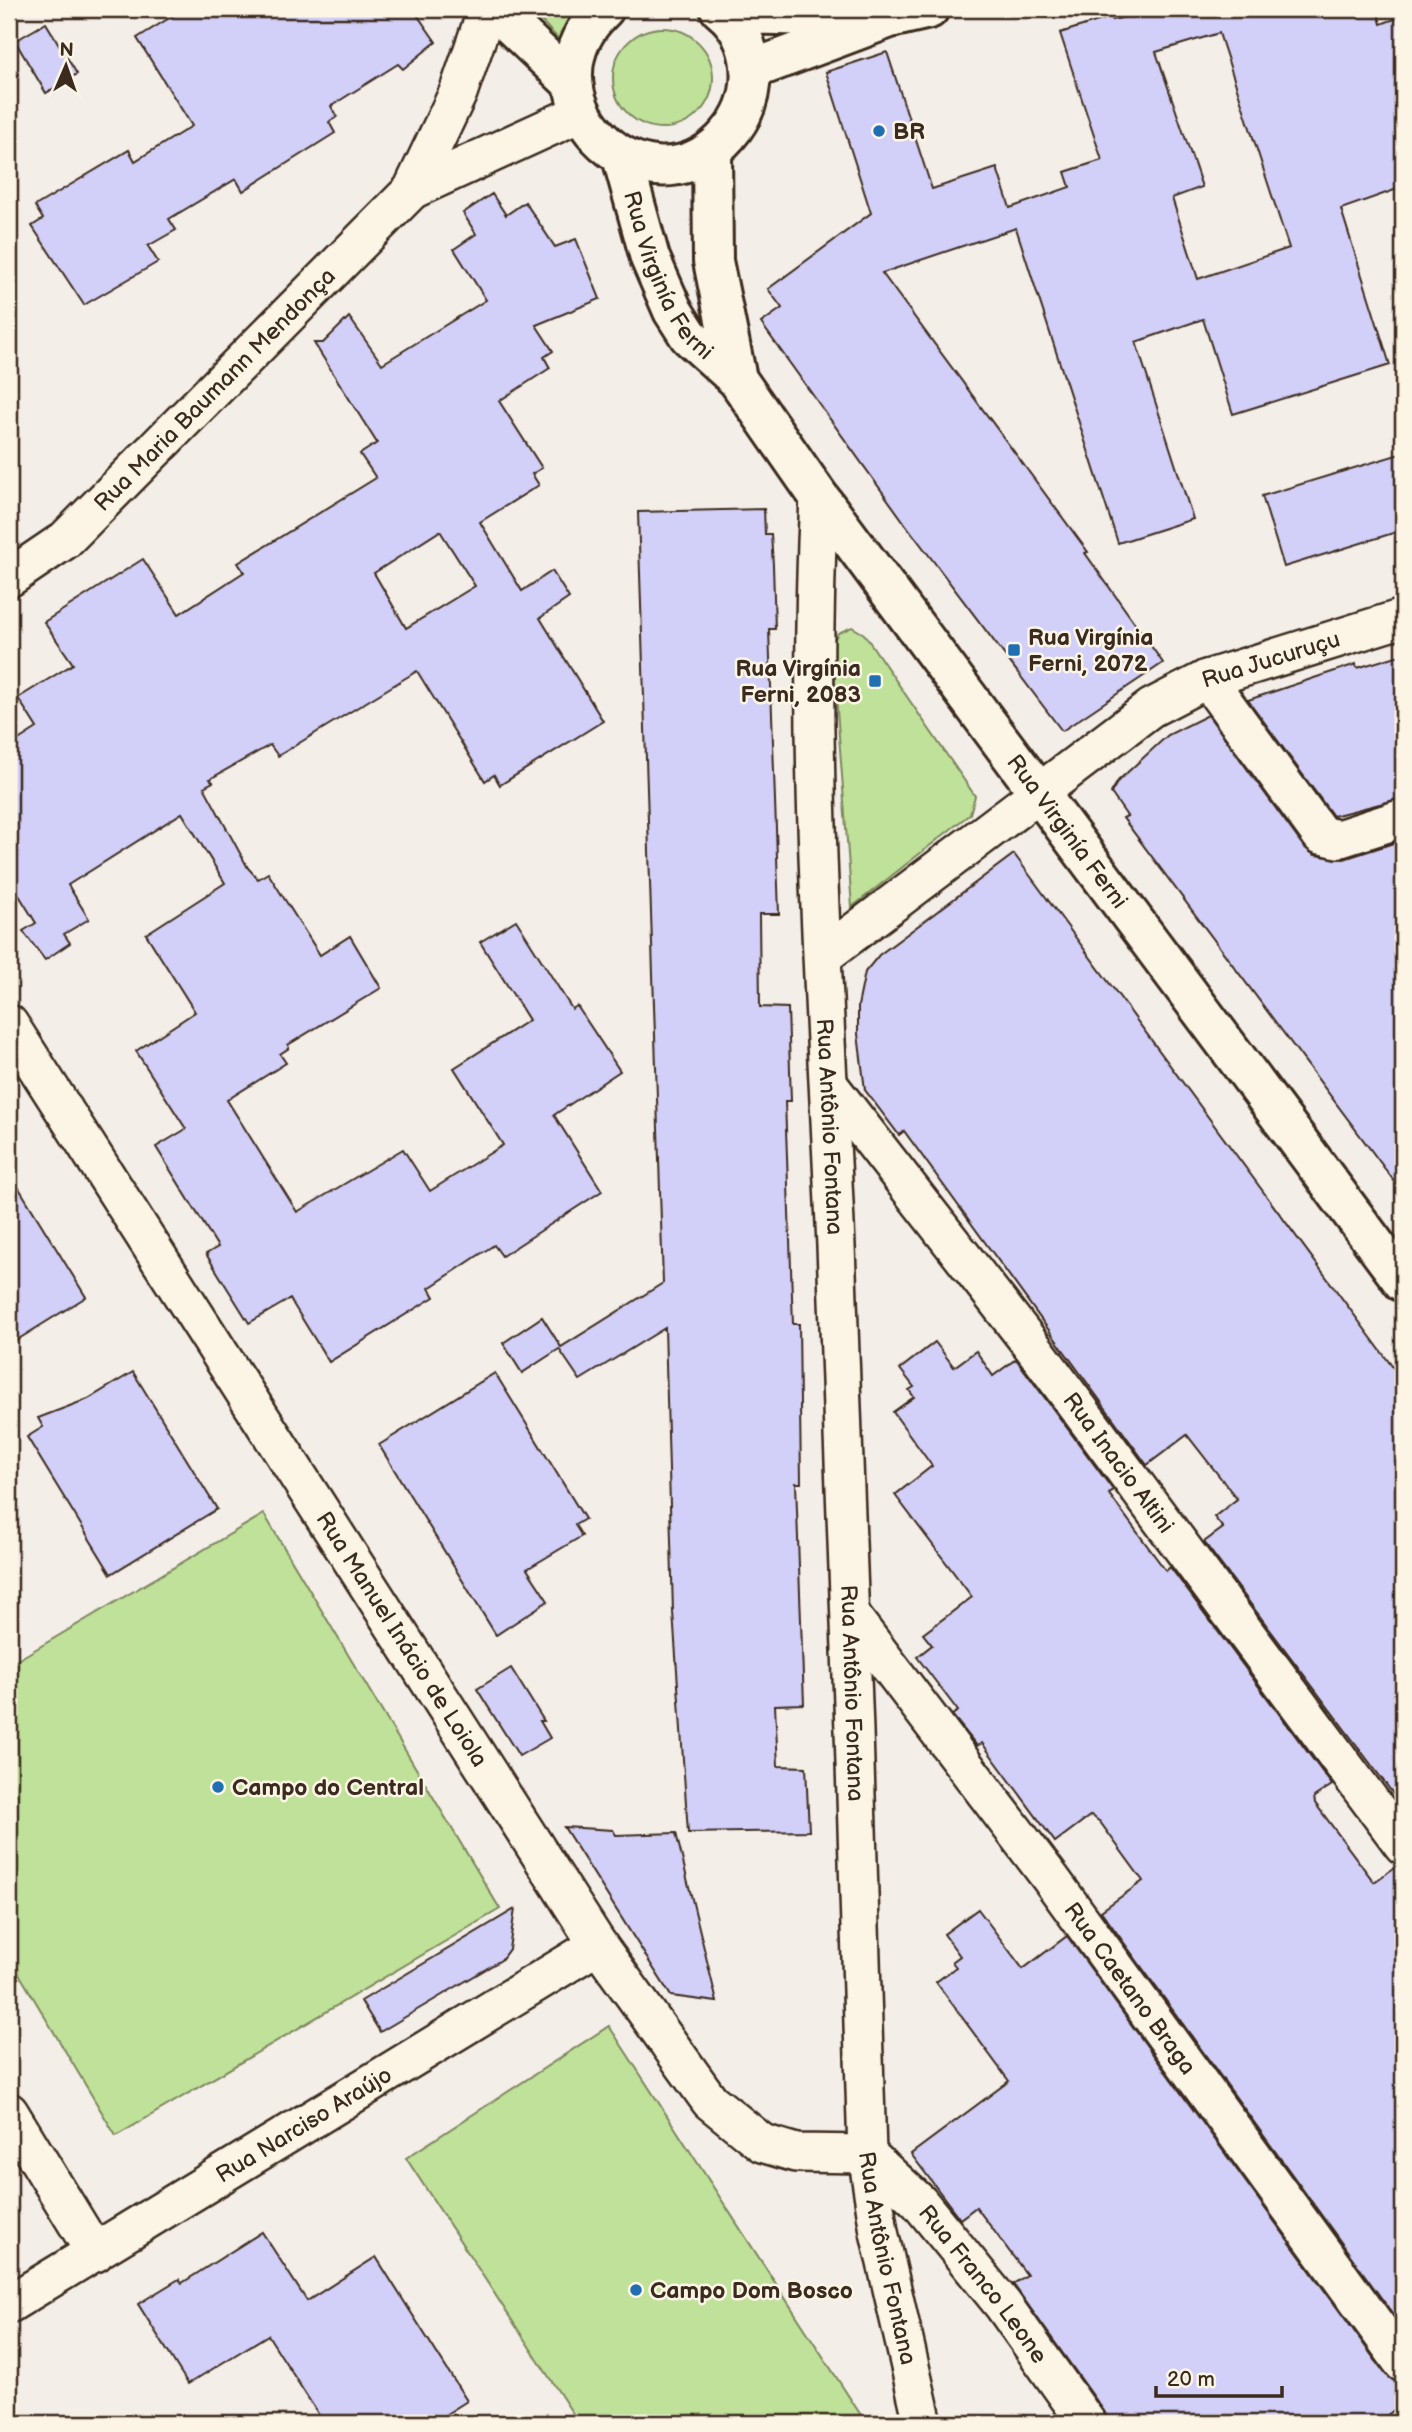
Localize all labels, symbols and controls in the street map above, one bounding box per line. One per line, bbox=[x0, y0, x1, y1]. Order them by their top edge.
north arrow bbox=[32, 32, 102, 102]
text: N bbox=[59, 39, 74, 62]
place label: BR bbox=[893, 118, 925, 146]
marker: BR bbox=[871, 123, 887, 139]
street label: Rua Virginía Ferni bbox=[617, 188, 719, 366]
street label: Rua Maria Baumann Mendonça bbox=[89, 262, 342, 517]
place label: Rua Virgínia Ferni, 2072 bbox=[1028, 624, 1154, 678]
street label: Rua Jucuruçu bbox=[1198, 625, 1344, 695]
marker: Rua Virgínia Ferni, 2072 bbox=[1006, 642, 1022, 658]
place label: Rua Virgínia Ferni, 2083 bbox=[736, 655, 861, 709]
marker: Rua Virgínia Ferni, 2083 bbox=[867, 673, 883, 689]
street label: Rua Virginía Ferni bbox=[1000, 749, 1133, 914]
street label: Rua Antônio Fontana bbox=[810, 1018, 848, 1236]
street label: Rua Inacio Altini bbox=[1057, 1387, 1180, 1539]
street label: Rua Manuel Inácio de Loiola bbox=[310, 1507, 493, 1772]
street label: Rua Antônio Fontana bbox=[834, 1584, 869, 1802]
place label: Campo do Central bbox=[232, 1774, 424, 1802]
marker: Campo do Central bbox=[210, 1779, 226, 1795]
street label: Rua Caetano Braga bbox=[1058, 1897, 1202, 2080]
street label: Rua Narciso Araújo bbox=[211, 2061, 397, 2190]
street label: Rua Antônio Fontana bbox=[852, 2149, 922, 2367]
street label: Rua Franco Leone bbox=[912, 2200, 1053, 2369]
place label: Campo Dom Bosco bbox=[650, 2277, 853, 2305]
marker: Campo Dom Bosco bbox=[628, 2282, 644, 2298]
scale bar bbox=[1156, 2355, 1282, 2399]
text: 20 m bbox=[1167, 2367, 1215, 2392]

